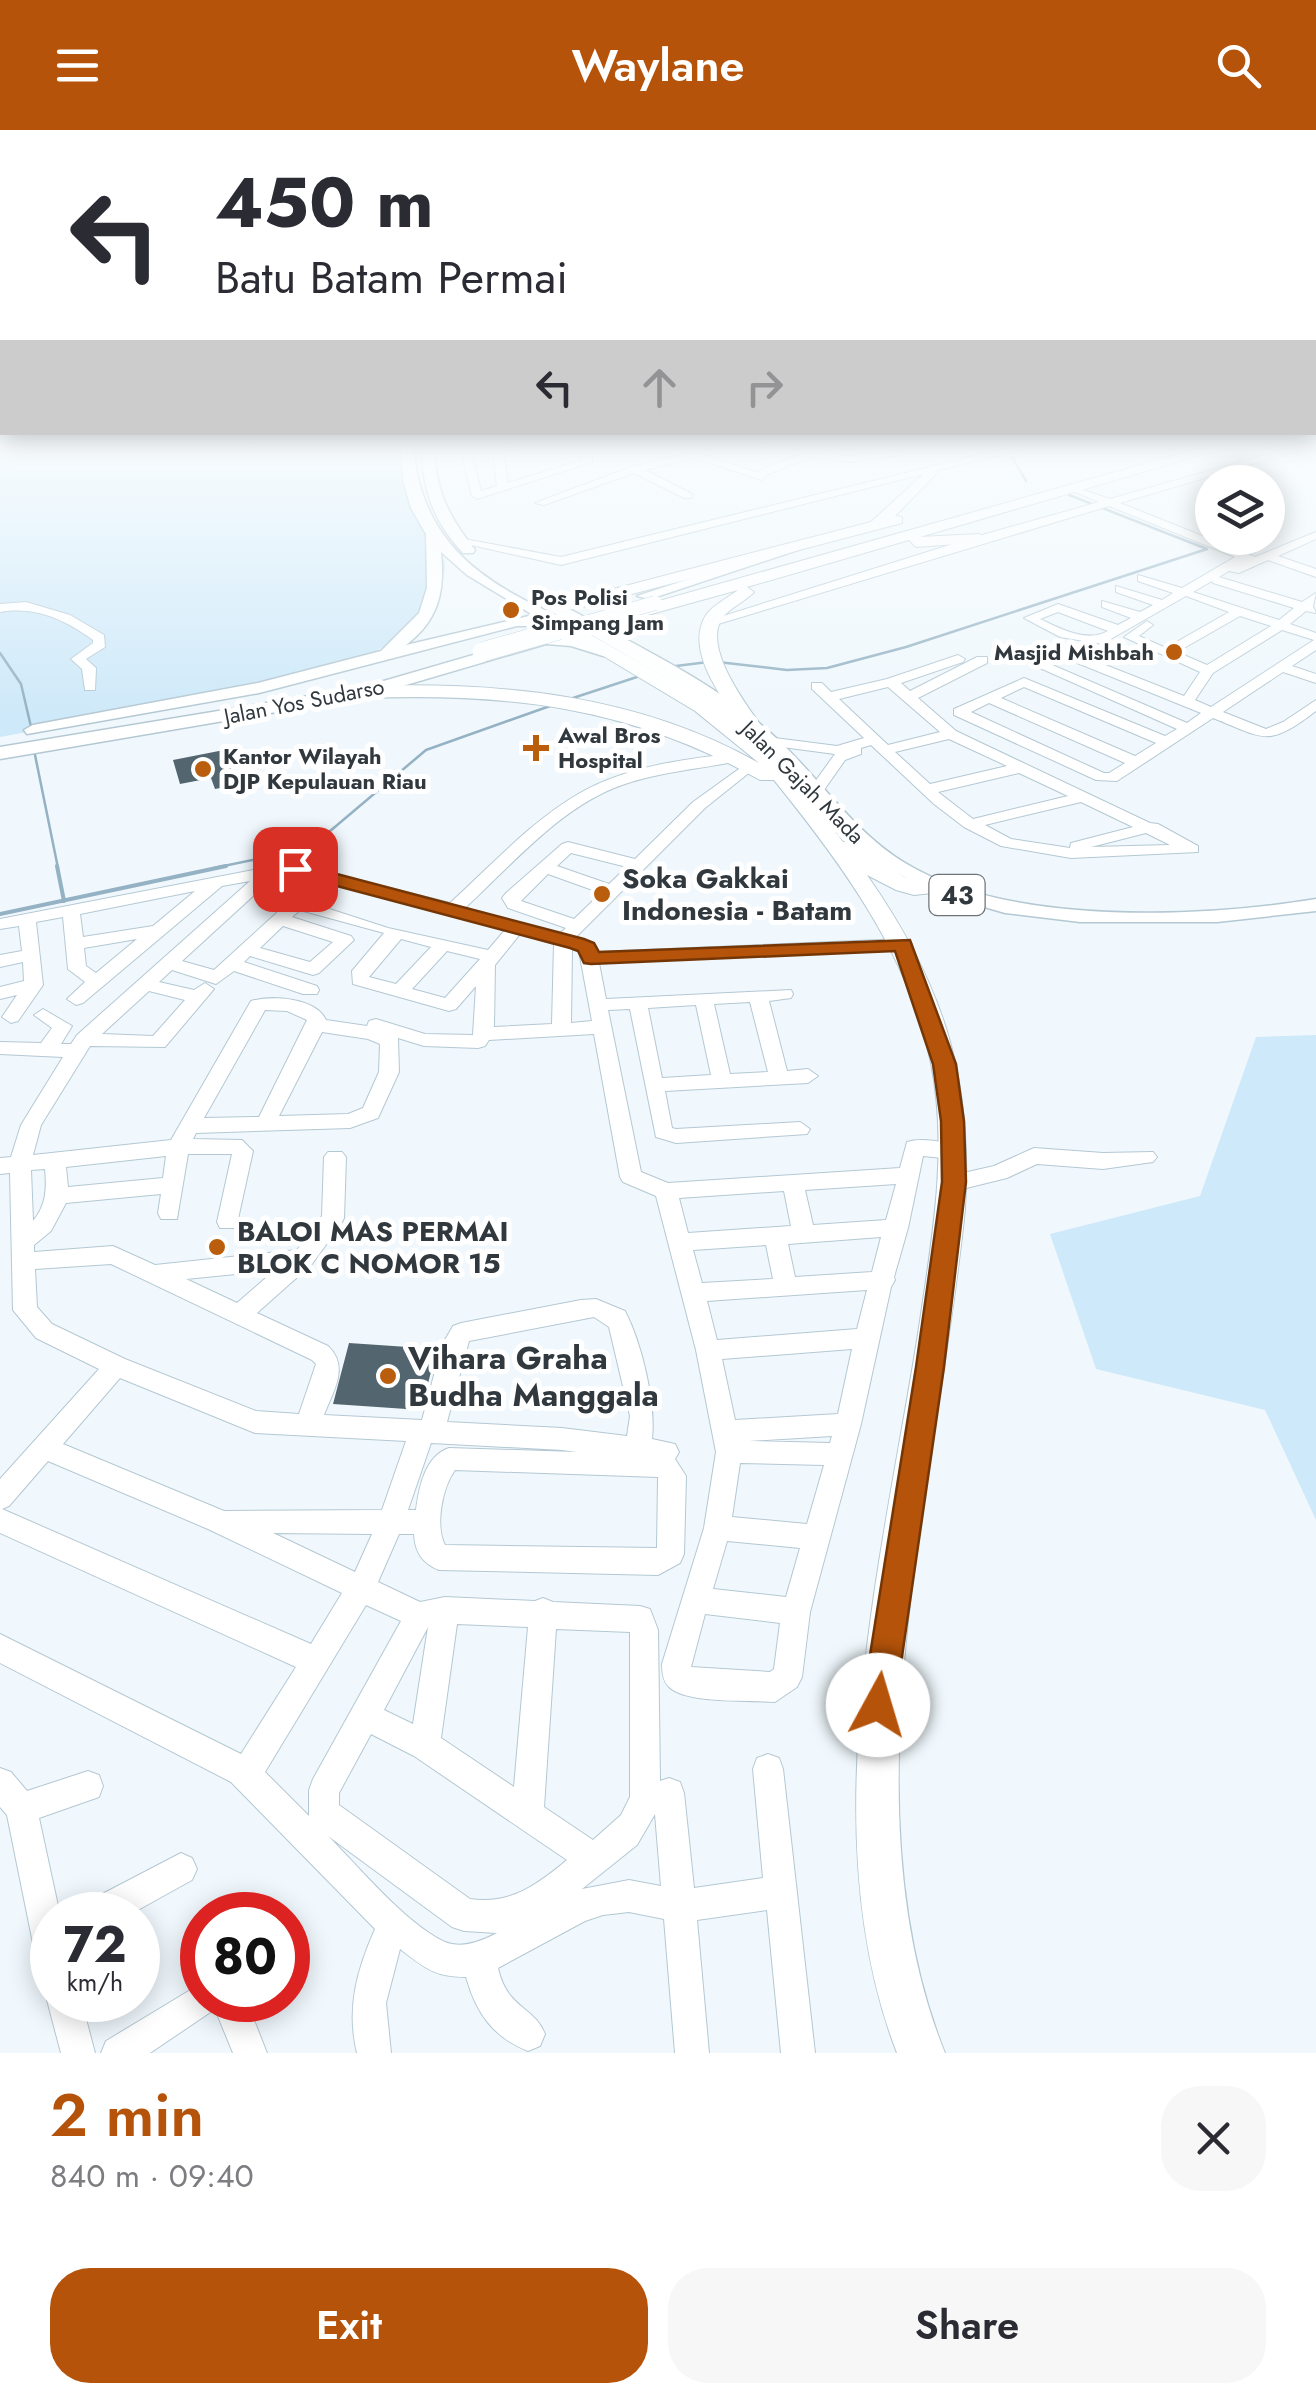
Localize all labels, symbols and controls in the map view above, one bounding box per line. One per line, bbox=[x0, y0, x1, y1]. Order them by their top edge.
text: Waylane bbox=[571, 33, 745, 98]
icon: menu bbox=[50, 38, 105, 93]
icon: search bbox=[1211, 38, 1266, 93]
text: 450 m bbox=[215, 152, 434, 253]
icon: left bbox=[50, 170, 180, 300]
text: Batu Batam Permai bbox=[215, 245, 568, 310]
icon: left bbox=[527, 360, 582, 415]
icon: ahead bbox=[632, 360, 687, 415]
icon: right bbox=[737, 360, 792, 415]
map controls bbox=[1195, 465, 1285, 555]
button: layers bbox=[1195, 465, 1285, 555]
place label: Pos Polisi Simpang Jam bbox=[531, 581, 664, 638]
marker: Pos Polisi Simpang Jam bbox=[500, 599, 522, 621]
place label: Masjid Mishbah bbox=[994, 636, 1154, 668]
marker: Masjid Mishbah bbox=[1163, 641, 1185, 663]
street label: Jalan Yos Sudarso bbox=[218, 670, 387, 733]
street label: Jalan Gajah Mada bbox=[732, 711, 872, 851]
place label: Awal Bros Hospital bbox=[557, 719, 661, 776]
marker: Awal Bros Hospital bbox=[523, 735, 549, 761]
place label: Kantor Wilayah DJP Kepulauan Riau bbox=[223, 740, 427, 797]
marker: Kantor Wilayah DJP Kepulauan Riau bbox=[192, 758, 214, 780]
pin bbox=[253, 827, 338, 912]
icon: arrive bbox=[268, 842, 323, 897]
place label: Soka Gakkai Indonesia - Batam bbox=[622, 858, 852, 931]
road number: 43 bbox=[930, 875, 984, 915]
marker: Soka Gakkai Indonesia - Batam bbox=[591, 883, 613, 905]
place label: BALOI MAS PERMAI BLOK C NOMOR 15 bbox=[237, 1211, 508, 1284]
marker: BALOI MAS PERMAI BLOK C NOMOR 15 bbox=[206, 1236, 228, 1258]
place label: Vihara Graha Budha Manggala bbox=[407, 1335, 659, 1418]
marker: Vihara Graha Budha Manggala bbox=[377, 1365, 399, 1387]
position arrow bbox=[826, 1653, 930, 1757]
speed limit sign: 80 bbox=[180, 1892, 310, 2022]
text: 72 bbox=[64, 1908, 126, 1981]
text: km/h bbox=[67, 1964, 123, 2000]
text: 2 min bbox=[50, 2072, 204, 2159]
button: close bbox=[1161, 2086, 1266, 2191]
text: 840 m · 09:40 bbox=[50, 2153, 254, 2199]
button: Exit bbox=[50, 2268, 648, 2383]
button: Share bbox=[668, 2268, 1266, 2383]

